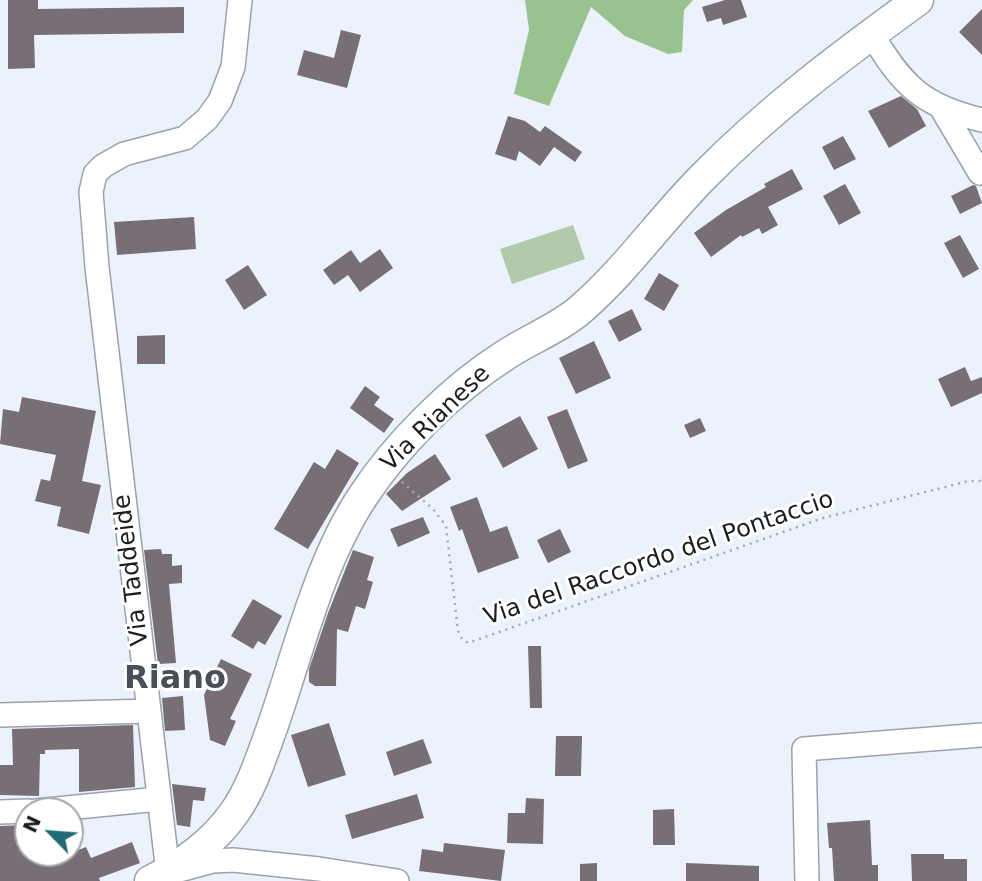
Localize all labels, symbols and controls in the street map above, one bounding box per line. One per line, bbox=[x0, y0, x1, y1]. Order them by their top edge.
street label: Via Rianese bbox=[376, 360, 496, 478]
street label: Via del Raccordo del Pontaccio bbox=[480, 486, 838, 632]
street label: Via Taddeide bbox=[108, 493, 156, 647]
district label: Riano bbox=[124, 661, 226, 699]
north arrow bbox=[14, 797, 84, 867]
text: N bbox=[18, 812, 45, 836]

